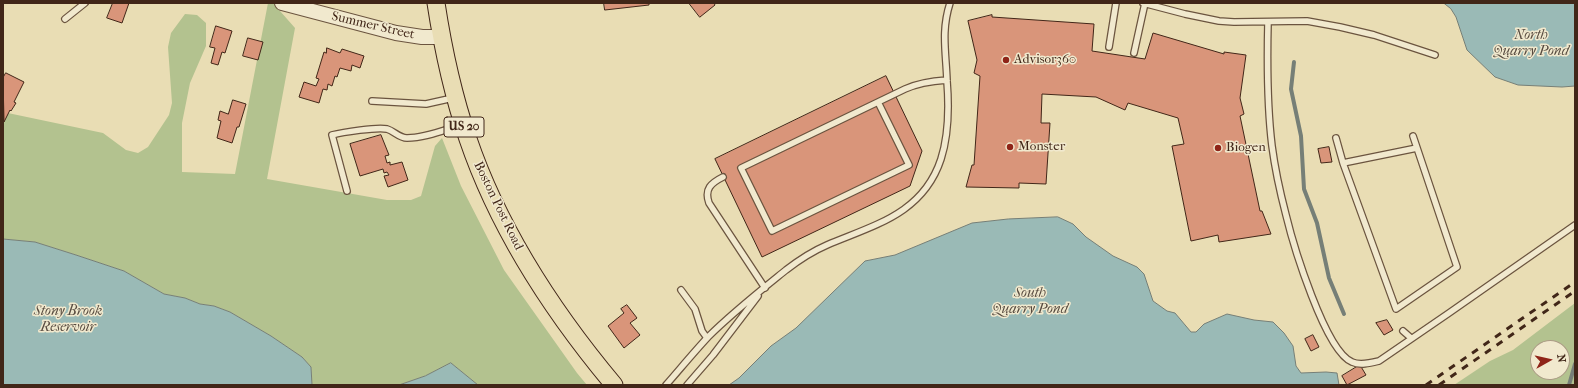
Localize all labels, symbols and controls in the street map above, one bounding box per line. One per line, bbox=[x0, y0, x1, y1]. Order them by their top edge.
street label: Summer Street bbox=[330, 9, 416, 43]
water label: North Quarry Pond bbox=[1493, 28, 1569, 60]
place label: Advisor360 bbox=[1014, 52, 1076, 68]
marker: Advisor360 bbox=[1001, 55, 1011, 65]
road number: US 20 bbox=[444, 117, 484, 137]
place label: Monster bbox=[1018, 139, 1065, 155]
place label: Biogen bbox=[1226, 140, 1266, 156]
marker: Monster bbox=[1005, 142, 1015, 152]
marker: Biogen bbox=[1213, 143, 1223, 153]
street label: Boston Post Road bbox=[470, 159, 526, 253]
water label: South Quarry Pond bbox=[992, 286, 1068, 318]
water label: Stony Brook Reservoir bbox=[34, 304, 102, 336]
north arrow bbox=[1530, 340, 1570, 380]
text: N bbox=[1554, 353, 1568, 363]

